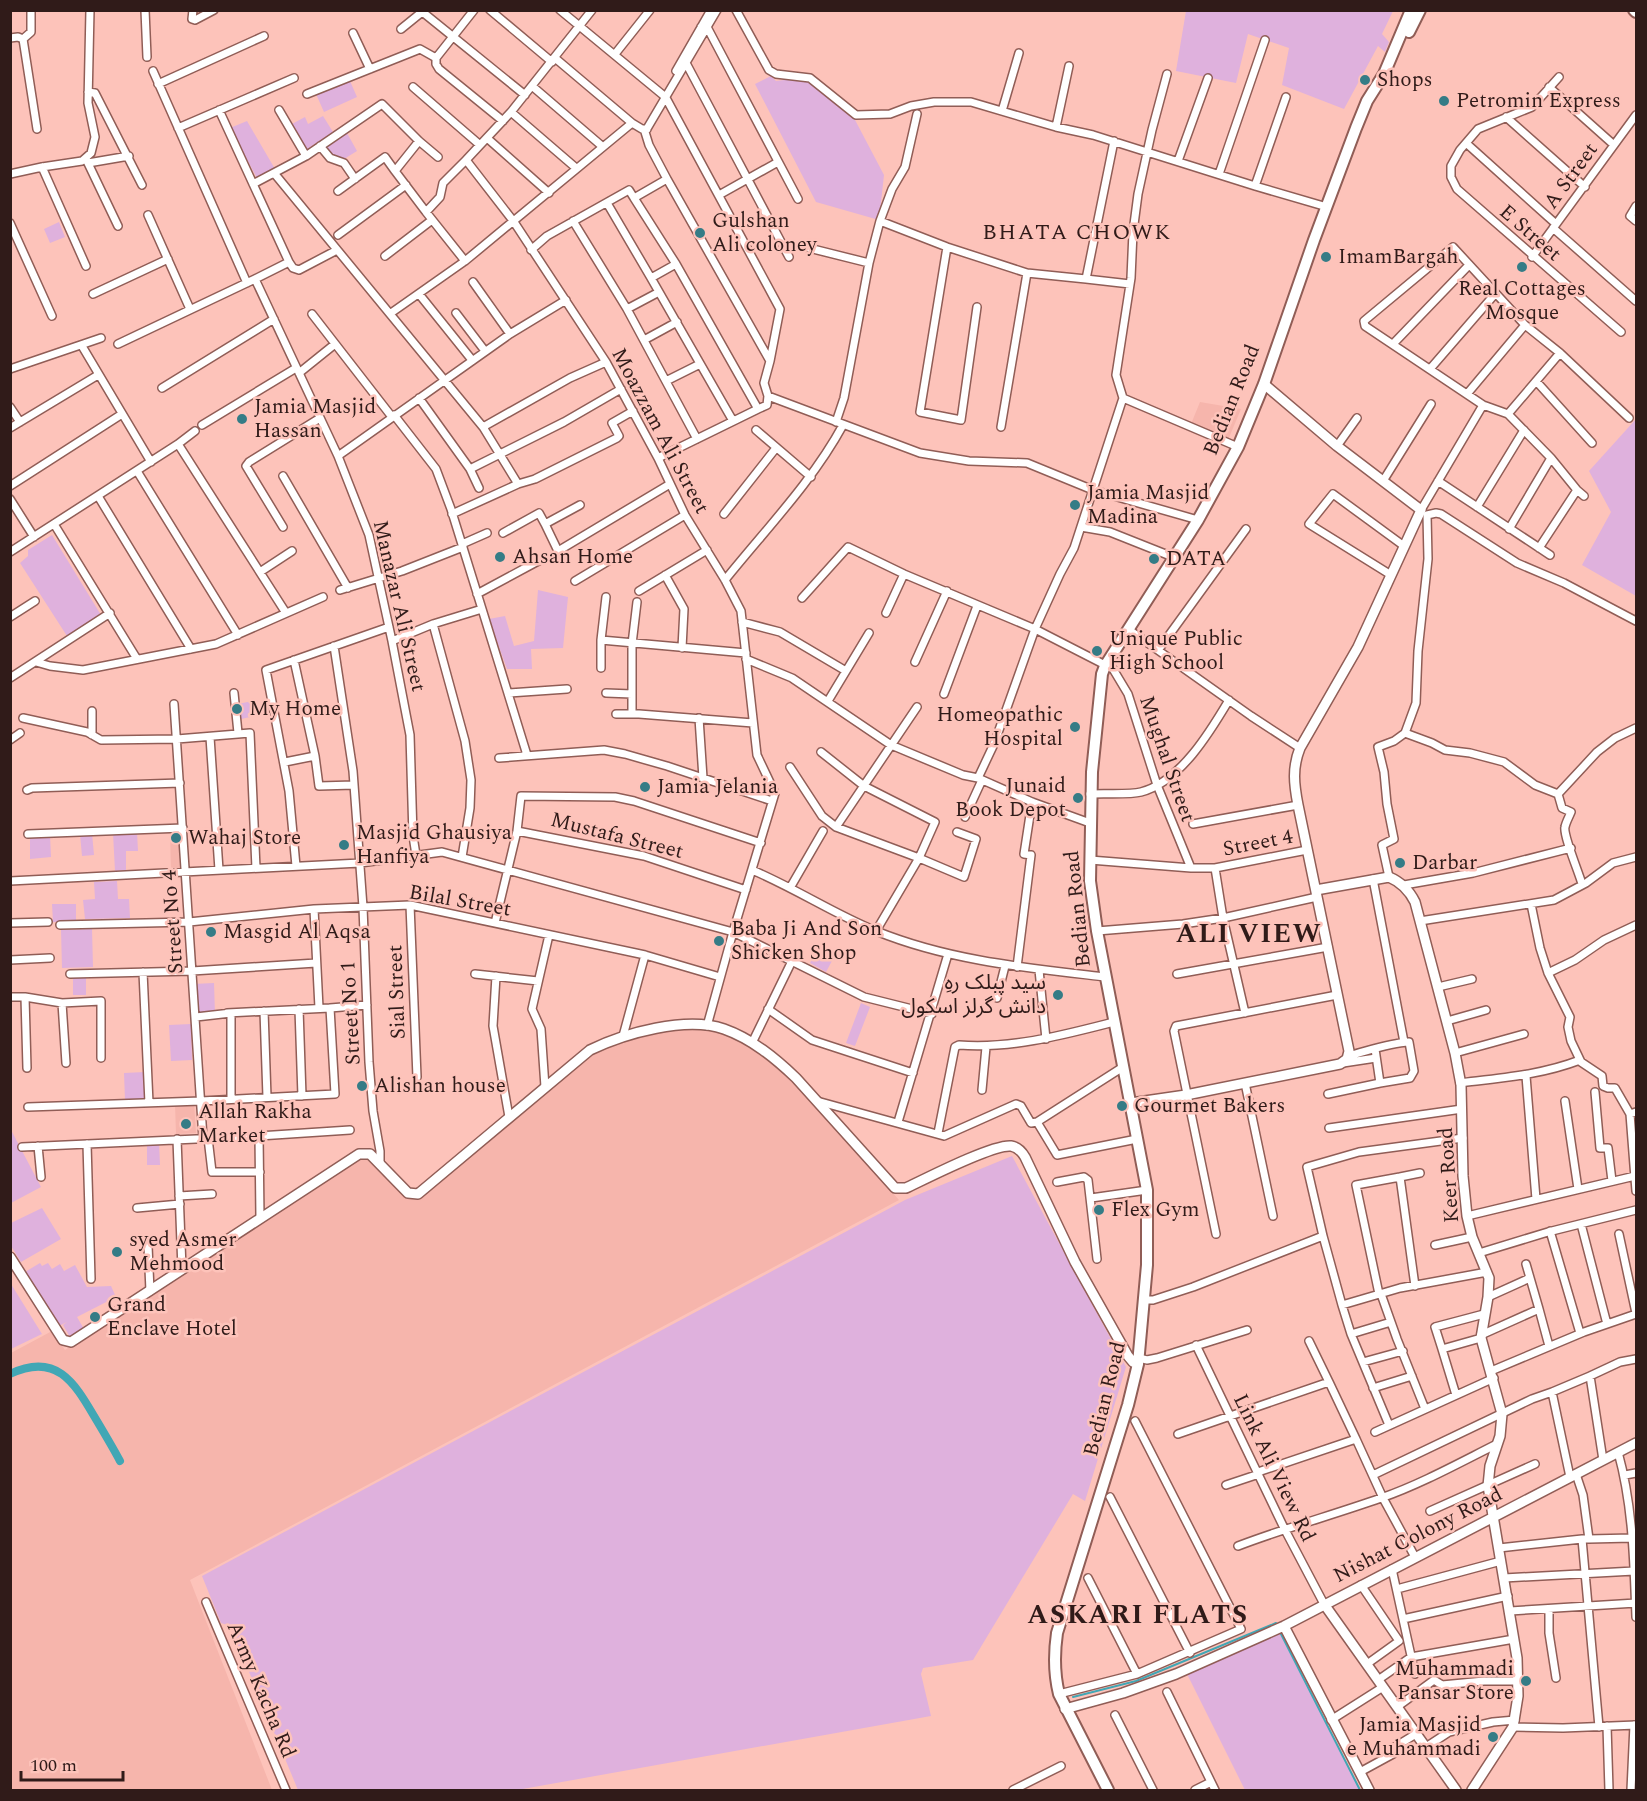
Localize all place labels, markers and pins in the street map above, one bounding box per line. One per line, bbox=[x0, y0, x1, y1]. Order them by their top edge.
place label: Shops bbox=[1377, 64, 1433, 96]
marker: Shops bbox=[1358, 73, 1372, 87]
place label: Petromin Express bbox=[1456, 85, 1621, 117]
marker: Petromin Express bbox=[1437, 94, 1451, 108]
place label: Gulshan Ali coloney bbox=[712, 205, 818, 261]
marker: Gulshan Ali coloney bbox=[693, 226, 707, 240]
place label: ImamBargah bbox=[1338, 241, 1459, 273]
marker: ImamBargah bbox=[1319, 250, 1333, 264]
marker: Real Cottages Mosque bbox=[1515, 260, 1529, 274]
place label: Real Cottages Mosque bbox=[1458, 273, 1586, 329]
place label: Jamia Masjid Hassan bbox=[254, 391, 376, 447]
marker: Jamia Masjid Hassan bbox=[235, 412, 249, 426]
place label: Jamia Masjid Madina bbox=[1087, 477, 1209, 533]
marker: Jamia Masjid Madina bbox=[1068, 498, 1082, 512]
place label: Ahsan Home bbox=[512, 541, 633, 573]
place label: DATA bbox=[1166, 543, 1226, 575]
marker: Ahsan Home bbox=[493, 550, 507, 564]
marker: DATA bbox=[1147, 552, 1161, 566]
place label: Unique Public High School bbox=[1109, 623, 1243, 679]
marker: Unique Public High School bbox=[1090, 644, 1104, 658]
place label: My Home bbox=[249, 693, 341, 725]
place label: Homeopathic Hospital bbox=[937, 699, 1063, 755]
marker: My Home bbox=[230, 702, 244, 716]
marker: Homeopathic Hospital bbox=[1068, 720, 1082, 734]
place label: Junaid Book Depot bbox=[955, 770, 1066, 826]
place label: Jamia Jelania bbox=[657, 771, 779, 803]
marker: Jamia Jelania bbox=[638, 780, 652, 794]
marker: Junaid Book Depot bbox=[1071, 791, 1085, 805]
place label: Masjid Ghausiya Hanfiya bbox=[356, 817, 513, 873]
place label: Wahaj Store bbox=[188, 822, 301, 854]
marker: Wahaj Store bbox=[169, 831, 183, 845]
marker: Masjid Ghausiya Hanfiya bbox=[337, 838, 351, 852]
place label: Darbar bbox=[1412, 847, 1477, 879]
marker: Darbar bbox=[1393, 856, 1407, 870]
place label: Baba Ji And Son Shicken Shop bbox=[731, 913, 882, 969]
place label: Masgid Al Aqsa bbox=[223, 916, 371, 948]
marker: Masgid Al Aqsa bbox=[204, 925, 218, 939]
marker: Baba Ji And Son Shicken Shop bbox=[712, 934, 726, 948]
place label: سید پبلک رہِ دانش گرلز اسکول bbox=[901, 967, 1046, 1023]
marker: سید پبلک رہِ دانش گرلز اسکول bbox=[1051, 988, 1065, 1002]
place label: Alishan house bbox=[374, 1070, 506, 1102]
marker: Alishan house bbox=[355, 1079, 369, 1093]
place label: Gourmet Bakers bbox=[1134, 1090, 1285, 1122]
place label: Allah Rakha Market bbox=[198, 1096, 312, 1152]
marker: Gourmet Bakers bbox=[1115, 1099, 1129, 1113]
marker: Allah Rakha Market bbox=[179, 1117, 193, 1131]
place label: Flex Gym bbox=[1111, 1194, 1200, 1226]
marker: Flex Gym bbox=[1092, 1203, 1106, 1217]
place label: syed Asmer Mehmood bbox=[129, 1224, 236, 1280]
marker: syed Asmer Mehmood bbox=[110, 1245, 124, 1259]
place label: Grand Enclave Hotel bbox=[107, 1289, 237, 1345]
marker: Grand Enclave Hotel bbox=[88, 1310, 102, 1324]
place label: Muhammadi Pansar Store bbox=[1395, 1653, 1514, 1709]
marker: Muhammadi Pansar Store bbox=[1519, 1674, 1533, 1688]
place label: Jamia Masjid e Muhammadi bbox=[1347, 1709, 1481, 1765]
marker: Jamia Masjid e Muhammadi bbox=[1486, 1730, 1500, 1744]

